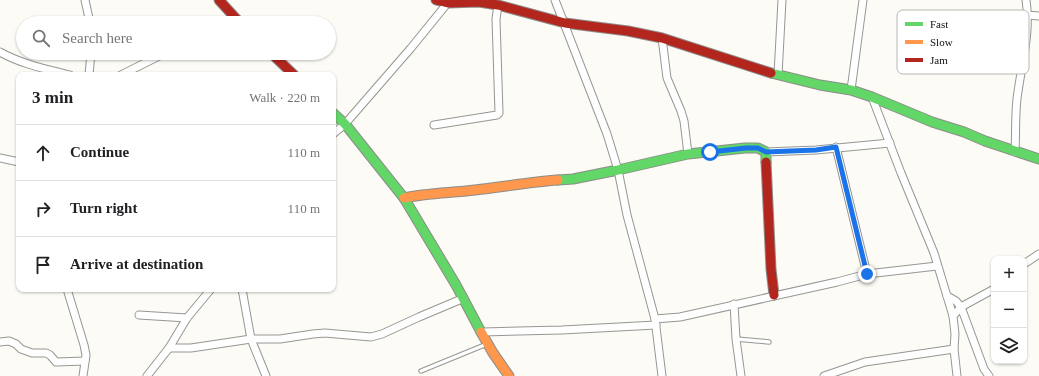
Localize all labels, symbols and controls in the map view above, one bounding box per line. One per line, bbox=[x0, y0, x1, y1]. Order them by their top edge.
legend bbox=[897, 10, 1029, 74]
search box bbox=[16, 16, 336, 60]
text: Fast bbox=[930, 18, 948, 30]
icon: search bbox=[30, 27, 52, 49]
text: Search here bbox=[62, 30, 132, 46]
text: Slow bbox=[930, 36, 953, 48]
text: Jam bbox=[930, 54, 948, 66]
text: 3 min bbox=[32, 88, 73, 107]
text: Walk · 220 m bbox=[249, 90, 320, 105]
icon: ahead bbox=[32, 142, 54, 164]
route start bbox=[701, 143, 719, 161]
text: Continue bbox=[70, 144, 129, 160]
text: 110 m bbox=[288, 145, 320, 160]
icon: right bbox=[32, 198, 54, 220]
text: Turn right bbox=[70, 200, 137, 216]
text: 110 m bbox=[288, 201, 320, 216]
icon: arrive bbox=[32, 254, 54, 276]
text: Arrive at destination bbox=[70, 256, 203, 272]
map controls bbox=[991, 256, 1027, 364]
button: + bbox=[991, 256, 1027, 292]
route end bbox=[858, 265, 876, 283]
button: − bbox=[991, 292, 1027, 328]
button: layers bbox=[991, 328, 1027, 364]

